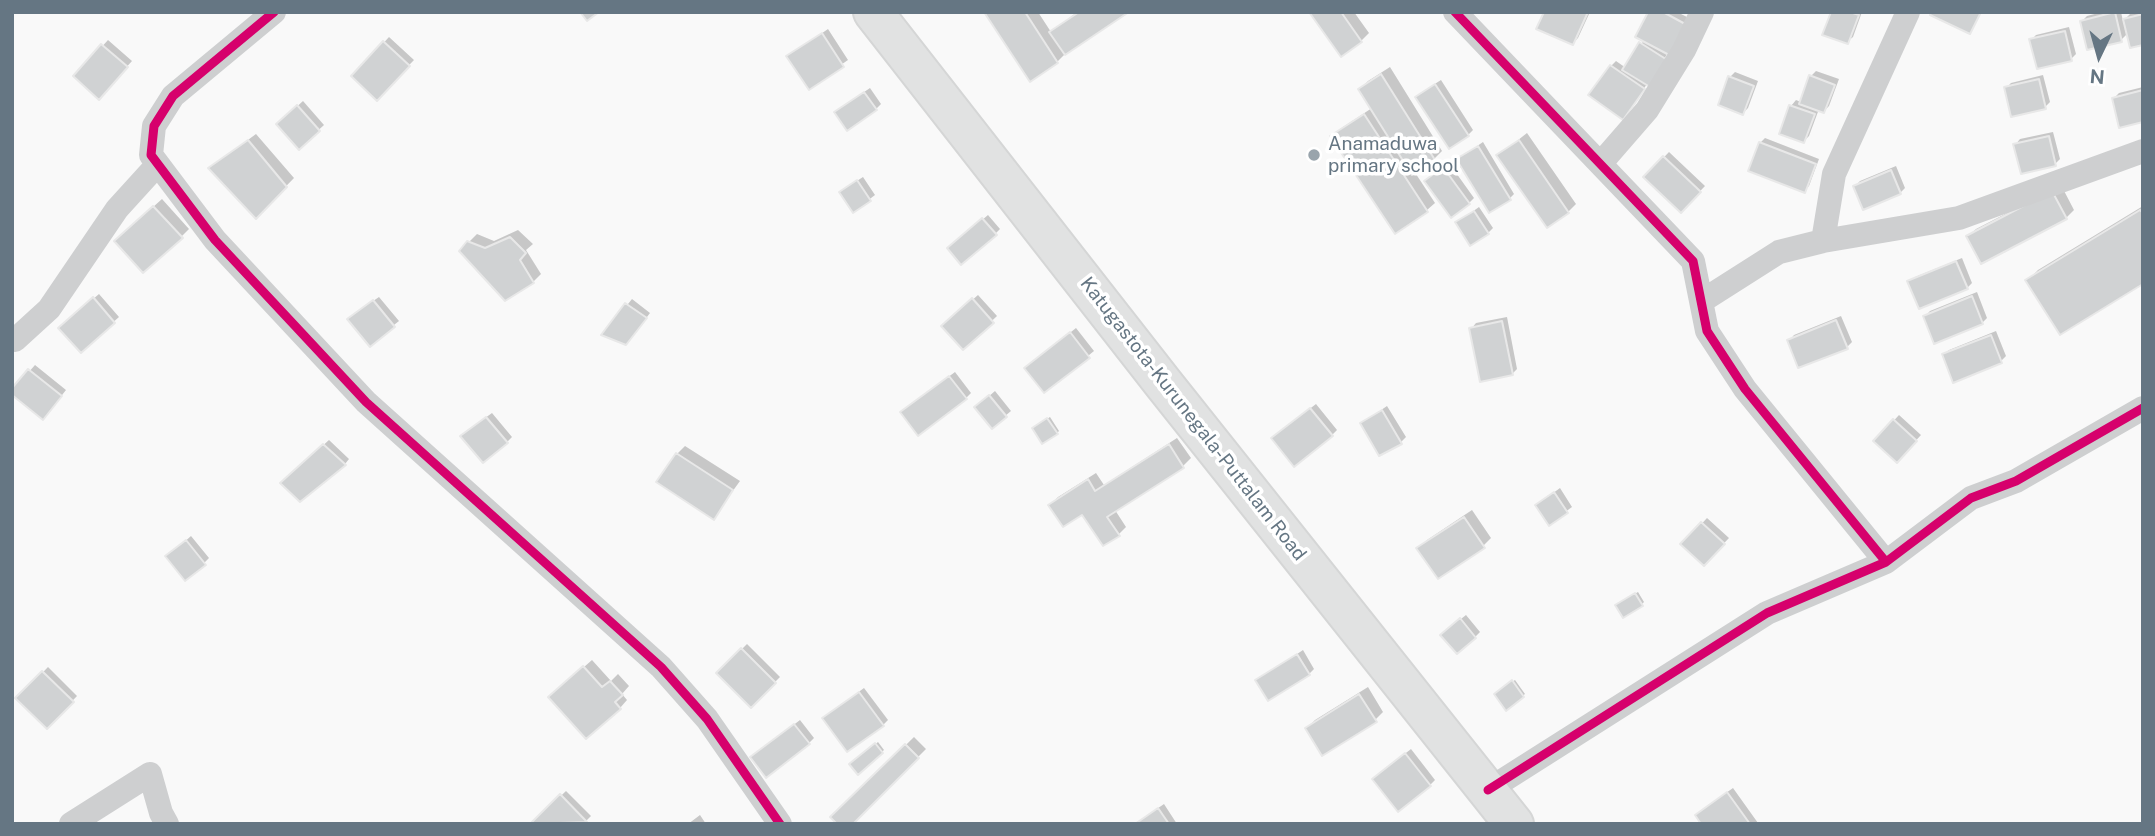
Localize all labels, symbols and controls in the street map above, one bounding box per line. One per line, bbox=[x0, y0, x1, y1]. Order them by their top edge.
north arrow bbox=[2064, 21, 2134, 91]
text: N bbox=[2089, 65, 2106, 89]
place label: Anamaduwa primary school bbox=[1328, 133, 1459, 177]
marker: Anamaduwa primary school bbox=[1306, 147, 1322, 163]
street label: Katugastota-Kurunegala-Puttalam Road bbox=[1075, 273, 1311, 565]

